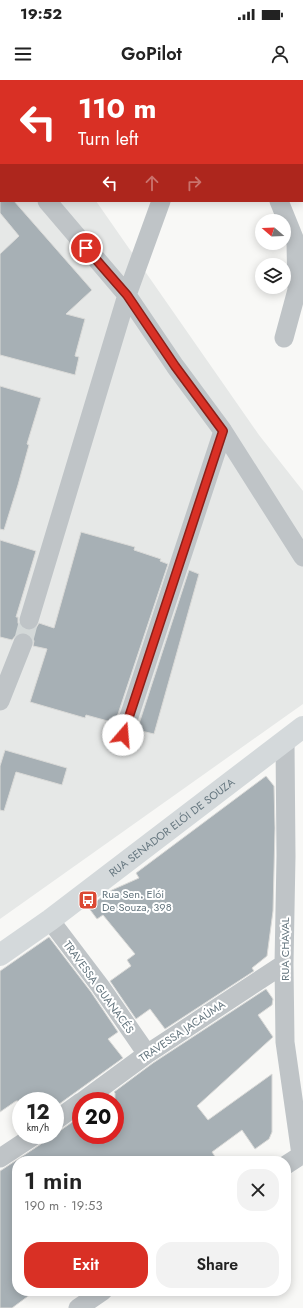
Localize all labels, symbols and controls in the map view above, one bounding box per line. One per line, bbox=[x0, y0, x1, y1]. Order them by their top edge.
text: 19:52 bbox=[20, 3, 62, 25]
text: GoPilot bbox=[121, 41, 182, 67]
icon: menu bbox=[12, 43, 34, 65]
icon: person bbox=[269, 43, 291, 65]
text: 110 m bbox=[78, 88, 156, 129]
icon: left bbox=[12, 96, 64, 148]
text: Turn left bbox=[78, 126, 138, 152]
icon: left bbox=[99, 172, 121, 194]
icon: ahead bbox=[141, 172, 163, 194]
icon: right bbox=[183, 172, 205, 194]
north arrow bbox=[255, 214, 291, 250]
map controls bbox=[255, 214, 291, 294]
pin bbox=[69, 231, 103, 265]
icon: arrive bbox=[75, 237, 97, 259]
button: layers bbox=[255, 258, 291, 294]
position arrow bbox=[102, 714, 144, 756]
street label: RUA SENADOR ELÓI DE SOUZA bbox=[105, 774, 238, 880]
place label: Rua Sen. Elói De Souza, 398 bbox=[102, 886, 172, 915]
bus stop icon: Rua Sen. Elói De Souza, 398 bbox=[77, 889, 99, 911]
street label: RUA CHAVAL bbox=[277, 917, 293, 981]
street label: TRAVESSA GUANACÉS bbox=[60, 937, 138, 1037]
street label: TRAVESSA JACAÚMA bbox=[136, 996, 229, 1066]
speed limit sign: 20 bbox=[72, 1092, 124, 1144]
text: 12 bbox=[26, 1098, 50, 1127]
text: km/h bbox=[27, 1120, 49, 1135]
text: 1 min bbox=[24, 1163, 82, 1198]
button: close bbox=[237, 1169, 279, 1211]
text: 190 m · 19:53 bbox=[24, 1196, 103, 1215]
button: Exit bbox=[24, 1242, 148, 1288]
button: Share bbox=[156, 1242, 279, 1288]

